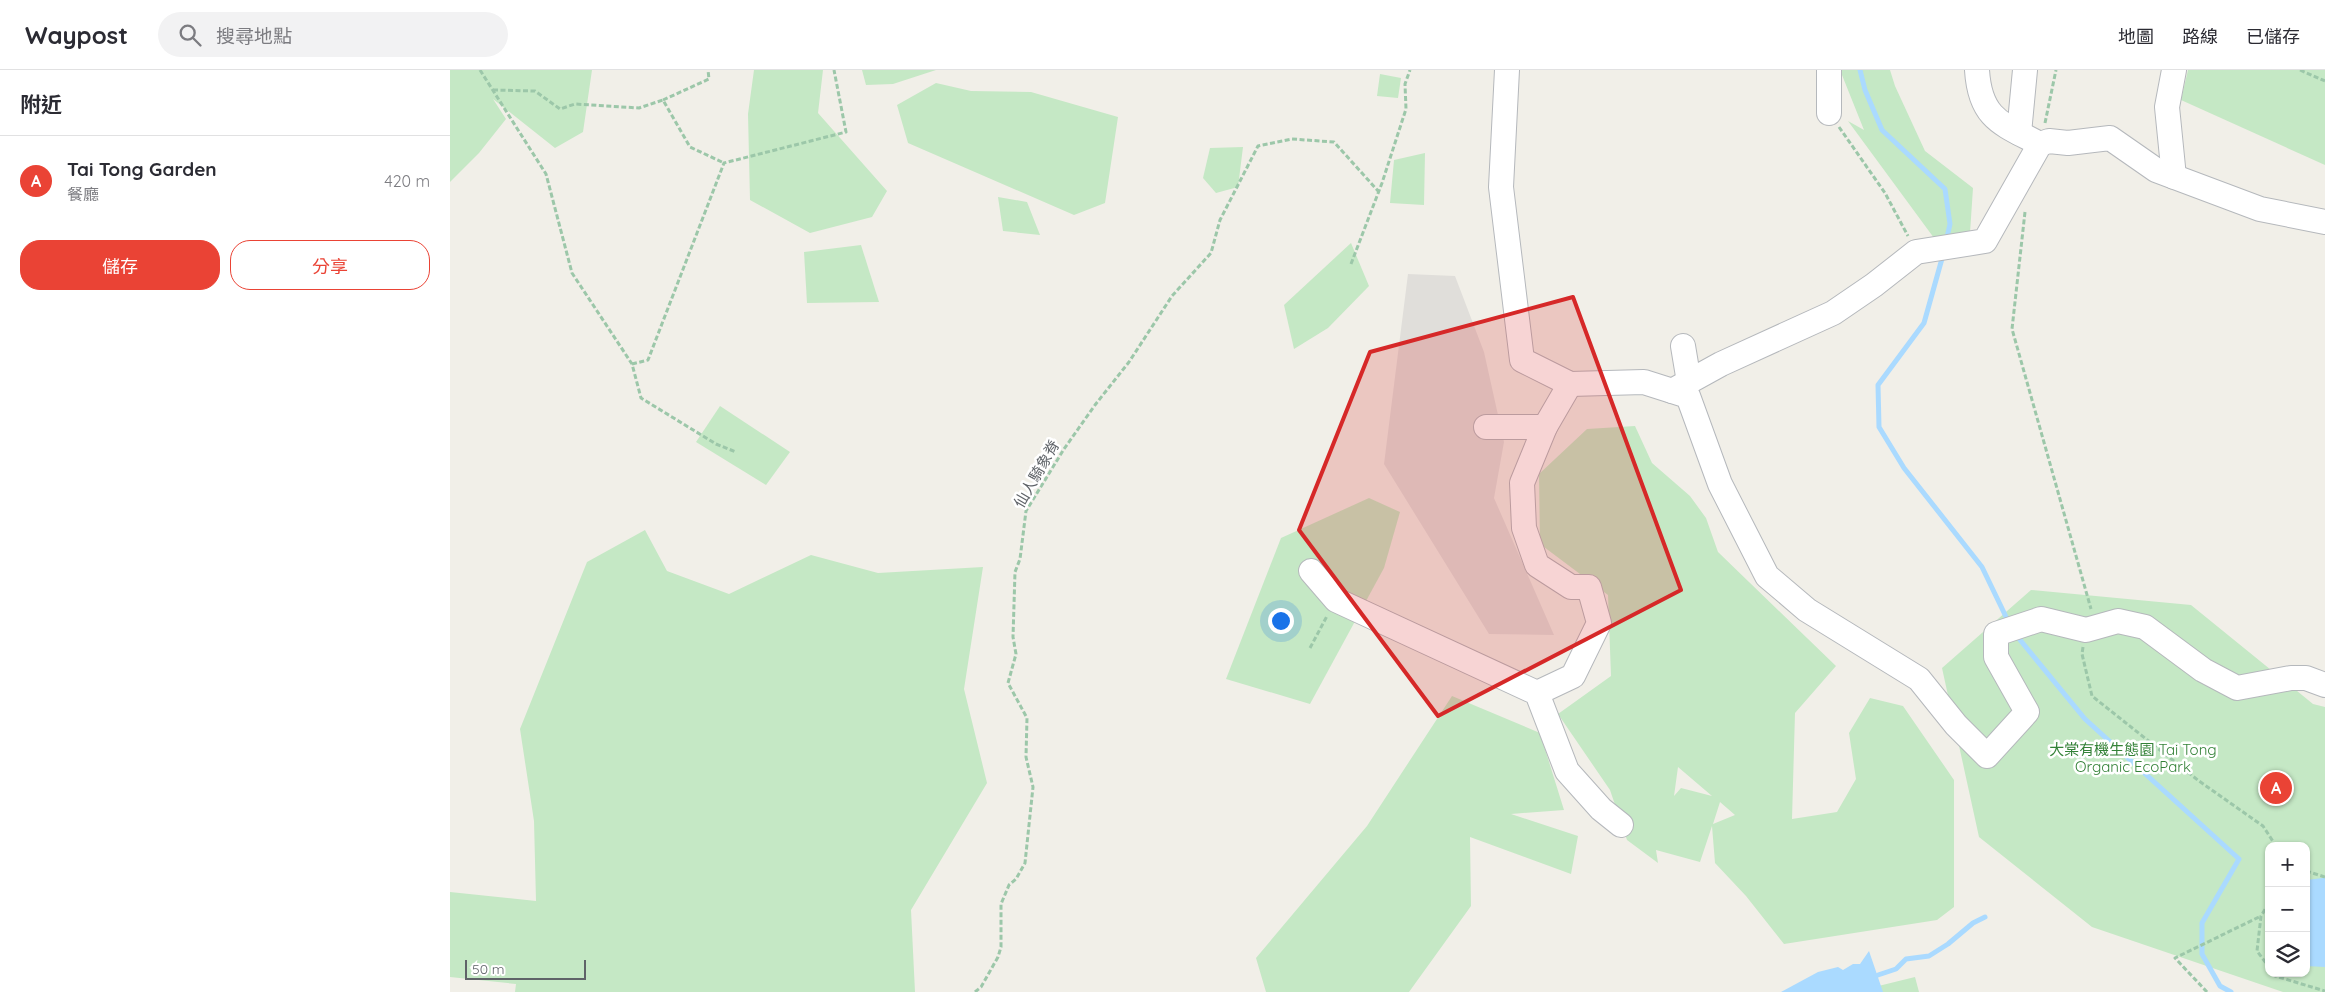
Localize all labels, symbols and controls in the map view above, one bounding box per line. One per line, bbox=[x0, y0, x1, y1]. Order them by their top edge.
search box bbox=[158, 12, 508, 57]
text: Waypost bbox=[25, 20, 128, 50]
icon: search bbox=[176, 21, 204, 49]
text: 搜尋地點 bbox=[216, 24, 292, 48]
text: 地圖 bbox=[2118, 25, 2154, 48]
text: 路線 bbox=[2182, 25, 2218, 48]
text: 已儲存 bbox=[2246, 25, 2300, 48]
text: 附近 bbox=[20, 91, 62, 117]
text: Tai Tong Garden bbox=[67, 157, 217, 181]
text: A bbox=[31, 171, 41, 191]
text: 420 m bbox=[384, 171, 430, 191]
text: 餐廳 bbox=[67, 184, 99, 204]
button: 儲存 bbox=[20, 240, 220, 290]
button: 分享 bbox=[230, 240, 430, 290]
street label: 仙人騎象脊 bbox=[1010, 437, 1064, 511]
your location bbox=[1268, 608, 1294, 634]
park label: 大棠有機生態園 Tai Tong Organic EcoPark bbox=[2049, 740, 2217, 776]
pin: A bbox=[2260, 769, 2292, 807]
map controls bbox=[2265, 842, 2310, 977]
button: + bbox=[2265, 842, 2310, 887]
button: − bbox=[2265, 887, 2310, 932]
button: layers bbox=[2265, 932, 2310, 977]
scale bar bbox=[465, 957, 586, 980]
text: 50 m bbox=[472, 960, 505, 978]

